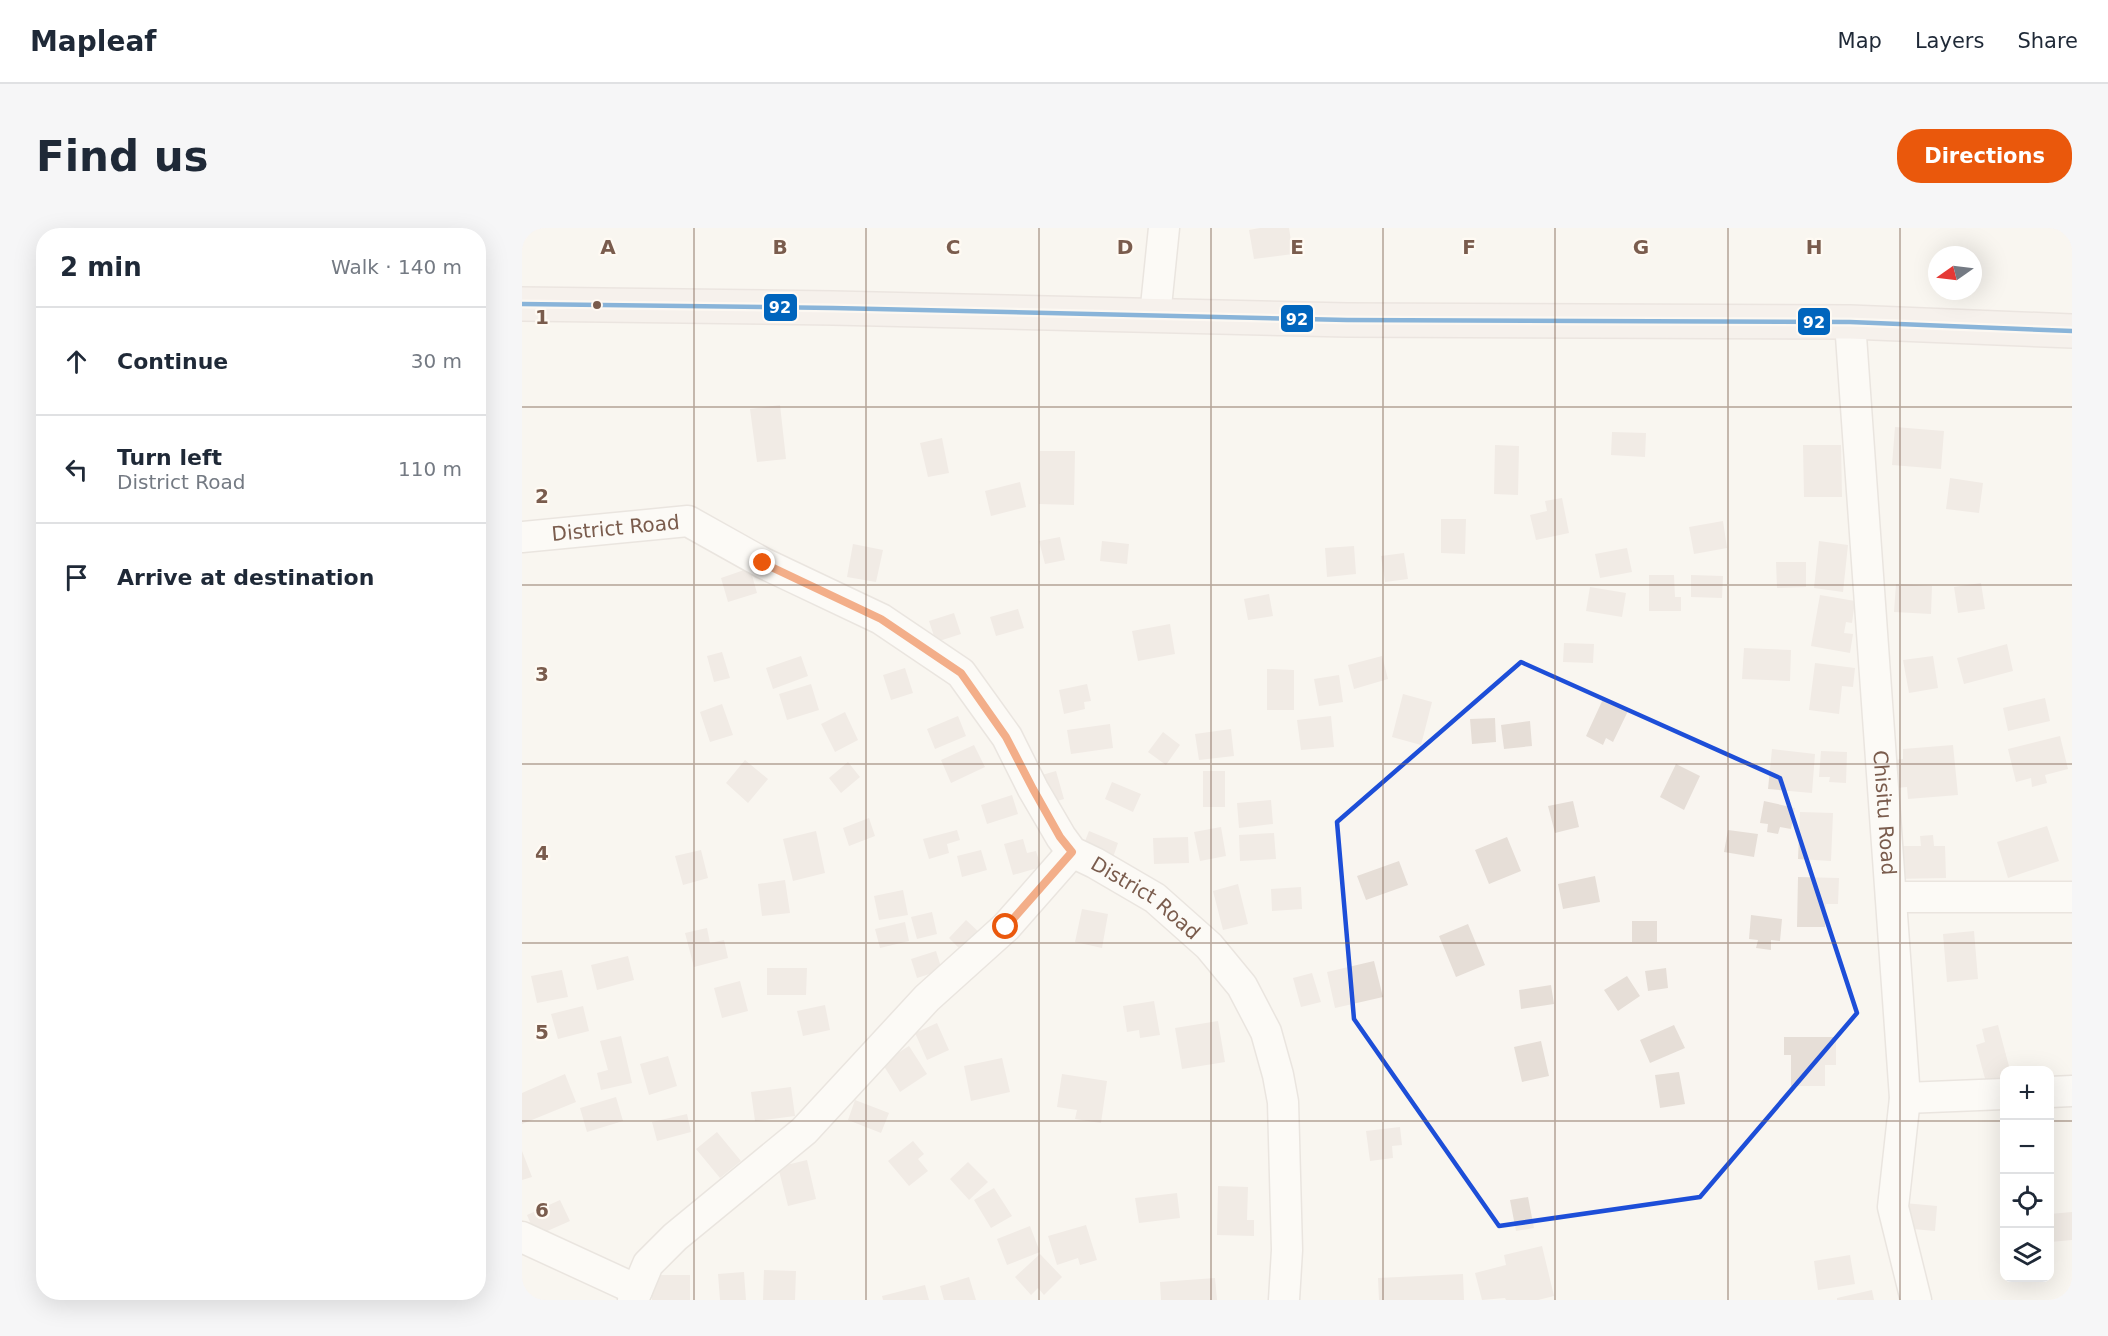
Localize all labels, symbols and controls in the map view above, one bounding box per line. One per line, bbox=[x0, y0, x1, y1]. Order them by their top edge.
text: Mapleaf bbox=[30, 25, 156, 58]
text: Map bbox=[1838, 29, 1882, 53]
text: Layers bbox=[1915, 29, 1984, 53]
text: Share bbox=[2017, 29, 2078, 53]
button: Directions bbox=[1897, 129, 2072, 183]
text: Find us bbox=[36, 132, 209, 181]
text: A bbox=[600, 235, 616, 259]
text: B bbox=[772, 235, 788, 259]
text: C bbox=[946, 235, 960, 259]
text: D bbox=[1117, 235, 1133, 259]
text: E bbox=[1290, 235, 1304, 259]
text: F bbox=[1462, 235, 1476, 259]
text: G bbox=[1633, 235, 1649, 259]
text: H bbox=[1806, 235, 1822, 259]
north arrow bbox=[1928, 246, 1982, 300]
text: 2 min bbox=[60, 252, 142, 282]
text: Walk · 140 m bbox=[331, 255, 462, 279]
line badge: 92 bbox=[763, 293, 798, 322]
text: 92 bbox=[769, 298, 791, 317]
unlabelled marker bbox=[591, 299, 603, 311]
line badge: 92 bbox=[1280, 304, 1314, 333]
text: 1 bbox=[535, 305, 549, 329]
line badge: 92 bbox=[1797, 307, 1831, 336]
text: 92 bbox=[1286, 310, 1308, 329]
text: 92 bbox=[1803, 313, 1825, 332]
icon: ahead bbox=[60, 345, 93, 378]
text: Continue bbox=[117, 349, 228, 374]
text: 30 m bbox=[411, 349, 462, 373]
text: Turn left bbox=[117, 445, 222, 470]
icon: left bbox=[60, 453, 93, 486]
text: 110 m bbox=[398, 457, 462, 481]
text: District Road bbox=[117, 470, 245, 494]
text: 2 bbox=[535, 484, 549, 508]
street label: District Road bbox=[550, 510, 681, 546]
route end bbox=[749, 549, 775, 575]
icon: arrive bbox=[60, 561, 93, 594]
text: Arrive at destination bbox=[117, 565, 374, 590]
text: 3 bbox=[535, 662, 549, 686]
street label: Chisitu Road bbox=[1868, 749, 1901, 876]
text: 4 bbox=[535, 841, 549, 865]
street label: District Road bbox=[1087, 851, 1205, 944]
route start bbox=[992, 913, 1018, 939]
text: 5 bbox=[535, 1020, 549, 1044]
map controls bbox=[2000, 1066, 2054, 1282]
button: + bbox=[2000, 1066, 2054, 1120]
button: − bbox=[2000, 1120, 2054, 1174]
button: locate bbox=[2000, 1174, 2054, 1228]
text: 6 bbox=[535, 1198, 549, 1222]
button: layers bbox=[2000, 1228, 2054, 1282]

